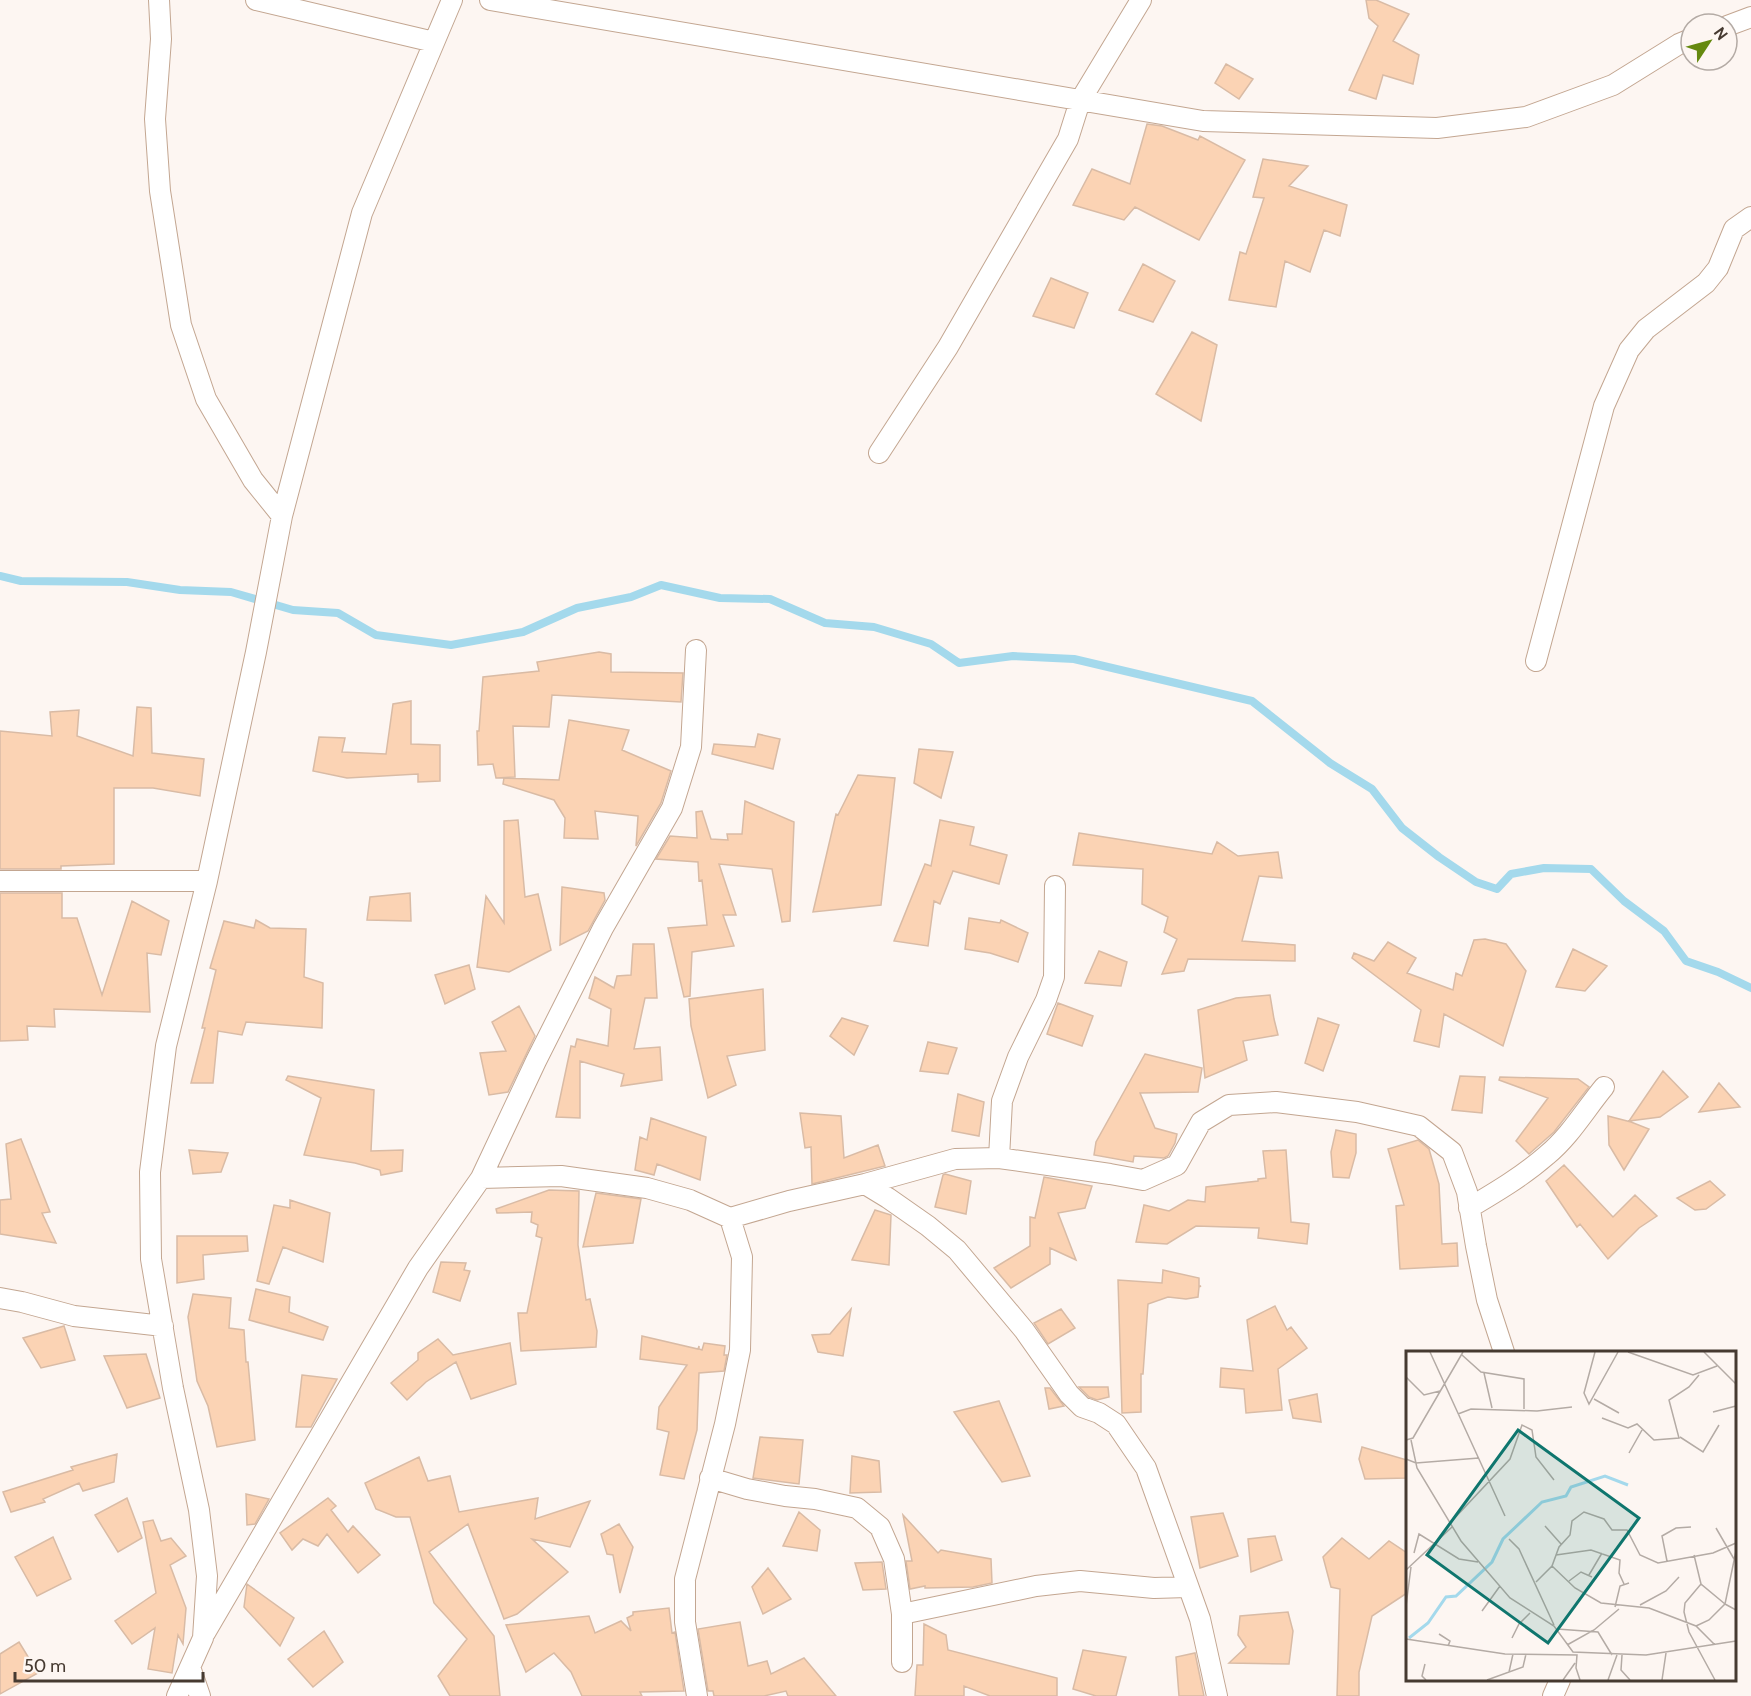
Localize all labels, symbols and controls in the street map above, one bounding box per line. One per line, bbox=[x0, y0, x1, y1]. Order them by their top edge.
north arrow bbox=[1679, 12, 1739, 72]
text: N bbox=[1710, 23, 1732, 44]
inset map bbox=[1406, 1351, 1736, 1681]
scale bar bbox=[15, 1645, 202, 1683]
text: 50 m bbox=[24, 1655, 66, 1677]

